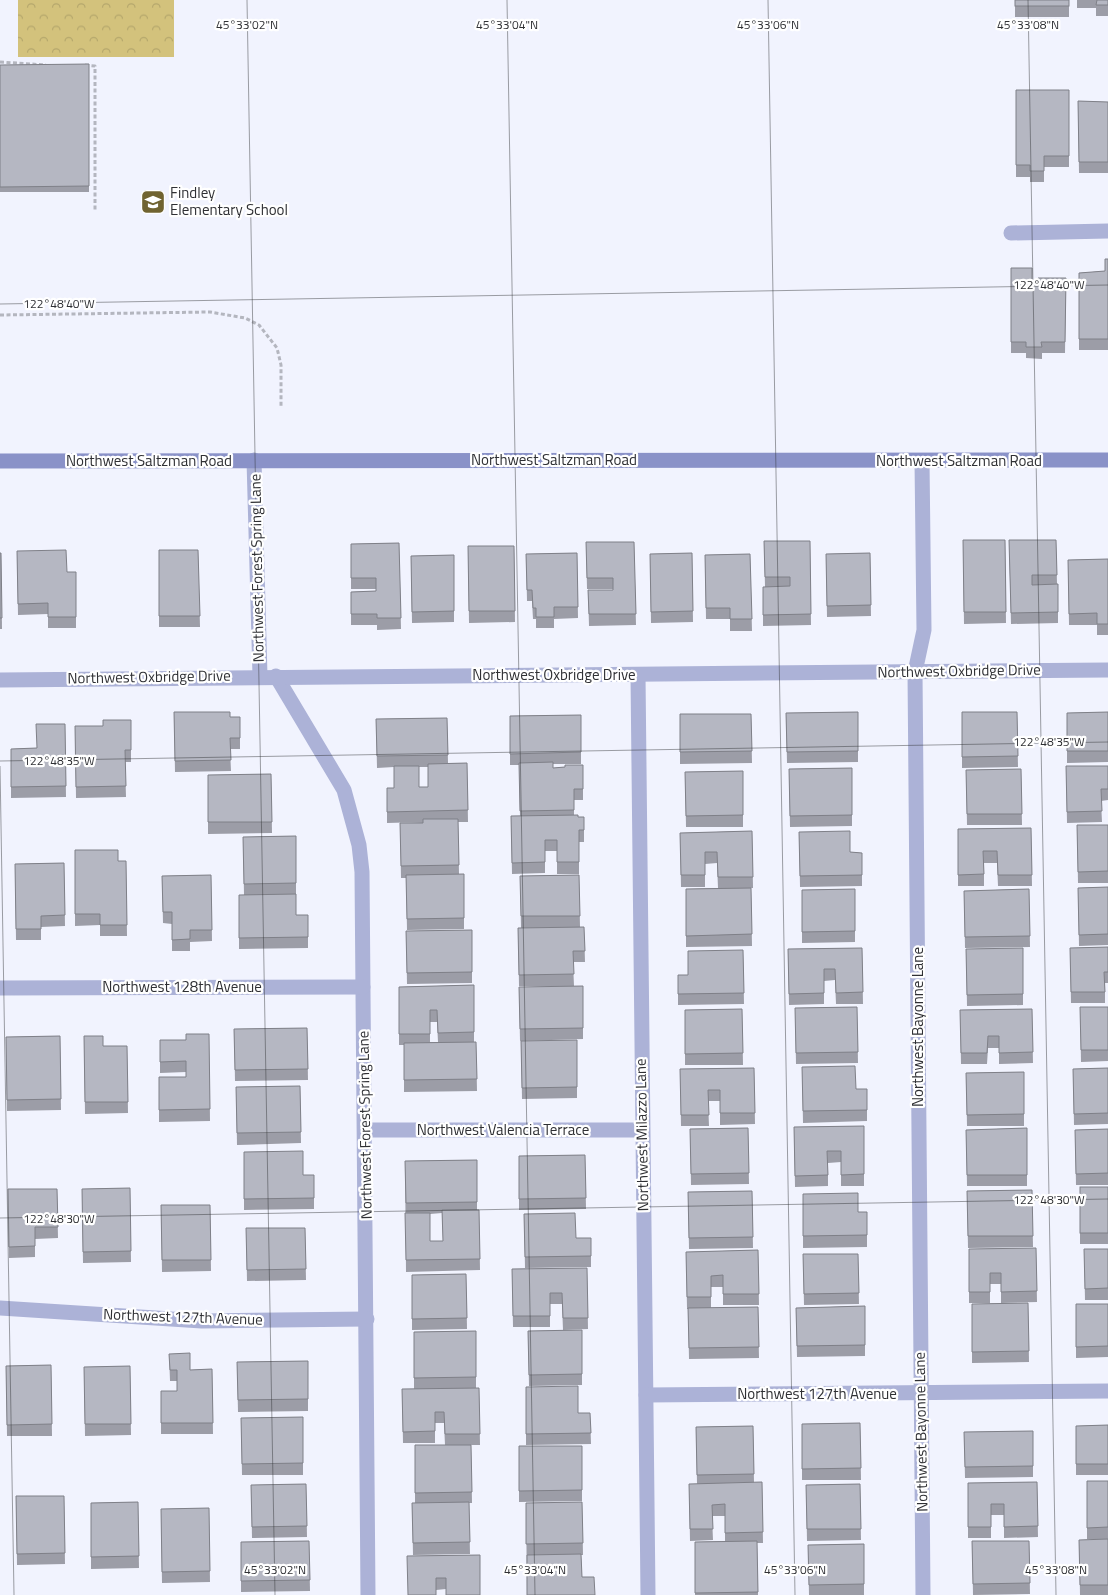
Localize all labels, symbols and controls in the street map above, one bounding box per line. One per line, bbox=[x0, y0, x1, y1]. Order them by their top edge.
text: 45°33'02"N bbox=[216, 15, 278, 34]
text: 45°33'04"N bbox=[476, 15, 538, 34]
text: 45°33'06"N bbox=[737, 15, 799, 34]
text: 45°33'08"N bbox=[997, 15, 1059, 34]
place label: Findley Elementary School bbox=[170, 181, 288, 221]
school or university icon: Findley Elementary School bbox=[140, 189, 166, 215]
text: 122°48'40"W bbox=[1013, 275, 1085, 294]
text: 122°48'40"W bbox=[23, 294, 95, 313]
street label: Northwest Saltzman Road bbox=[471, 448, 637, 471]
street label: Northwest Saltzman Road bbox=[66, 449, 232, 472]
street label: Northwest Saltzman Road bbox=[876, 449, 1042, 472]
street label: Northwest Forest Spring Lane bbox=[243, 474, 270, 662]
street label: Northwest Oxbridge Drive bbox=[877, 658, 1041, 683]
street label: Northwest Oxbridge Drive bbox=[472, 663, 636, 686]
street label: Northwest Oxbridge Drive bbox=[67, 664, 231, 689]
text: 122°48'35"W bbox=[1013, 732, 1085, 751]
text: 122°48'35"W bbox=[23, 751, 95, 770]
street label: Northwest Bayonne Lane bbox=[906, 947, 929, 1107]
street label: Northwest 128th Avenue bbox=[102, 975, 262, 998]
street label: Northwest Forest Spring Lane bbox=[351, 1031, 378, 1219]
street label: Northwest Milazzo Lane bbox=[629, 1058, 654, 1212]
street label: Northwest Valencia Terrace bbox=[417, 1118, 589, 1141]
text: 122°48'30"W bbox=[1013, 1190, 1085, 1209]
text: 122°48'30"W bbox=[23, 1209, 95, 1228]
street label: Northwest 127th Avenue bbox=[103, 1302, 263, 1331]
street label: Northwest Bayonne Lane bbox=[908, 1352, 933, 1512]
street label: Northwest 127th Avenue bbox=[737, 1382, 897, 1405]
text: 45°33'02"N bbox=[244, 1560, 306, 1579]
text: 45°33'04"N bbox=[504, 1560, 566, 1579]
text: 45°33'06"N bbox=[764, 1560, 826, 1579]
text: 45°33'08"N bbox=[1025, 1560, 1087, 1579]

